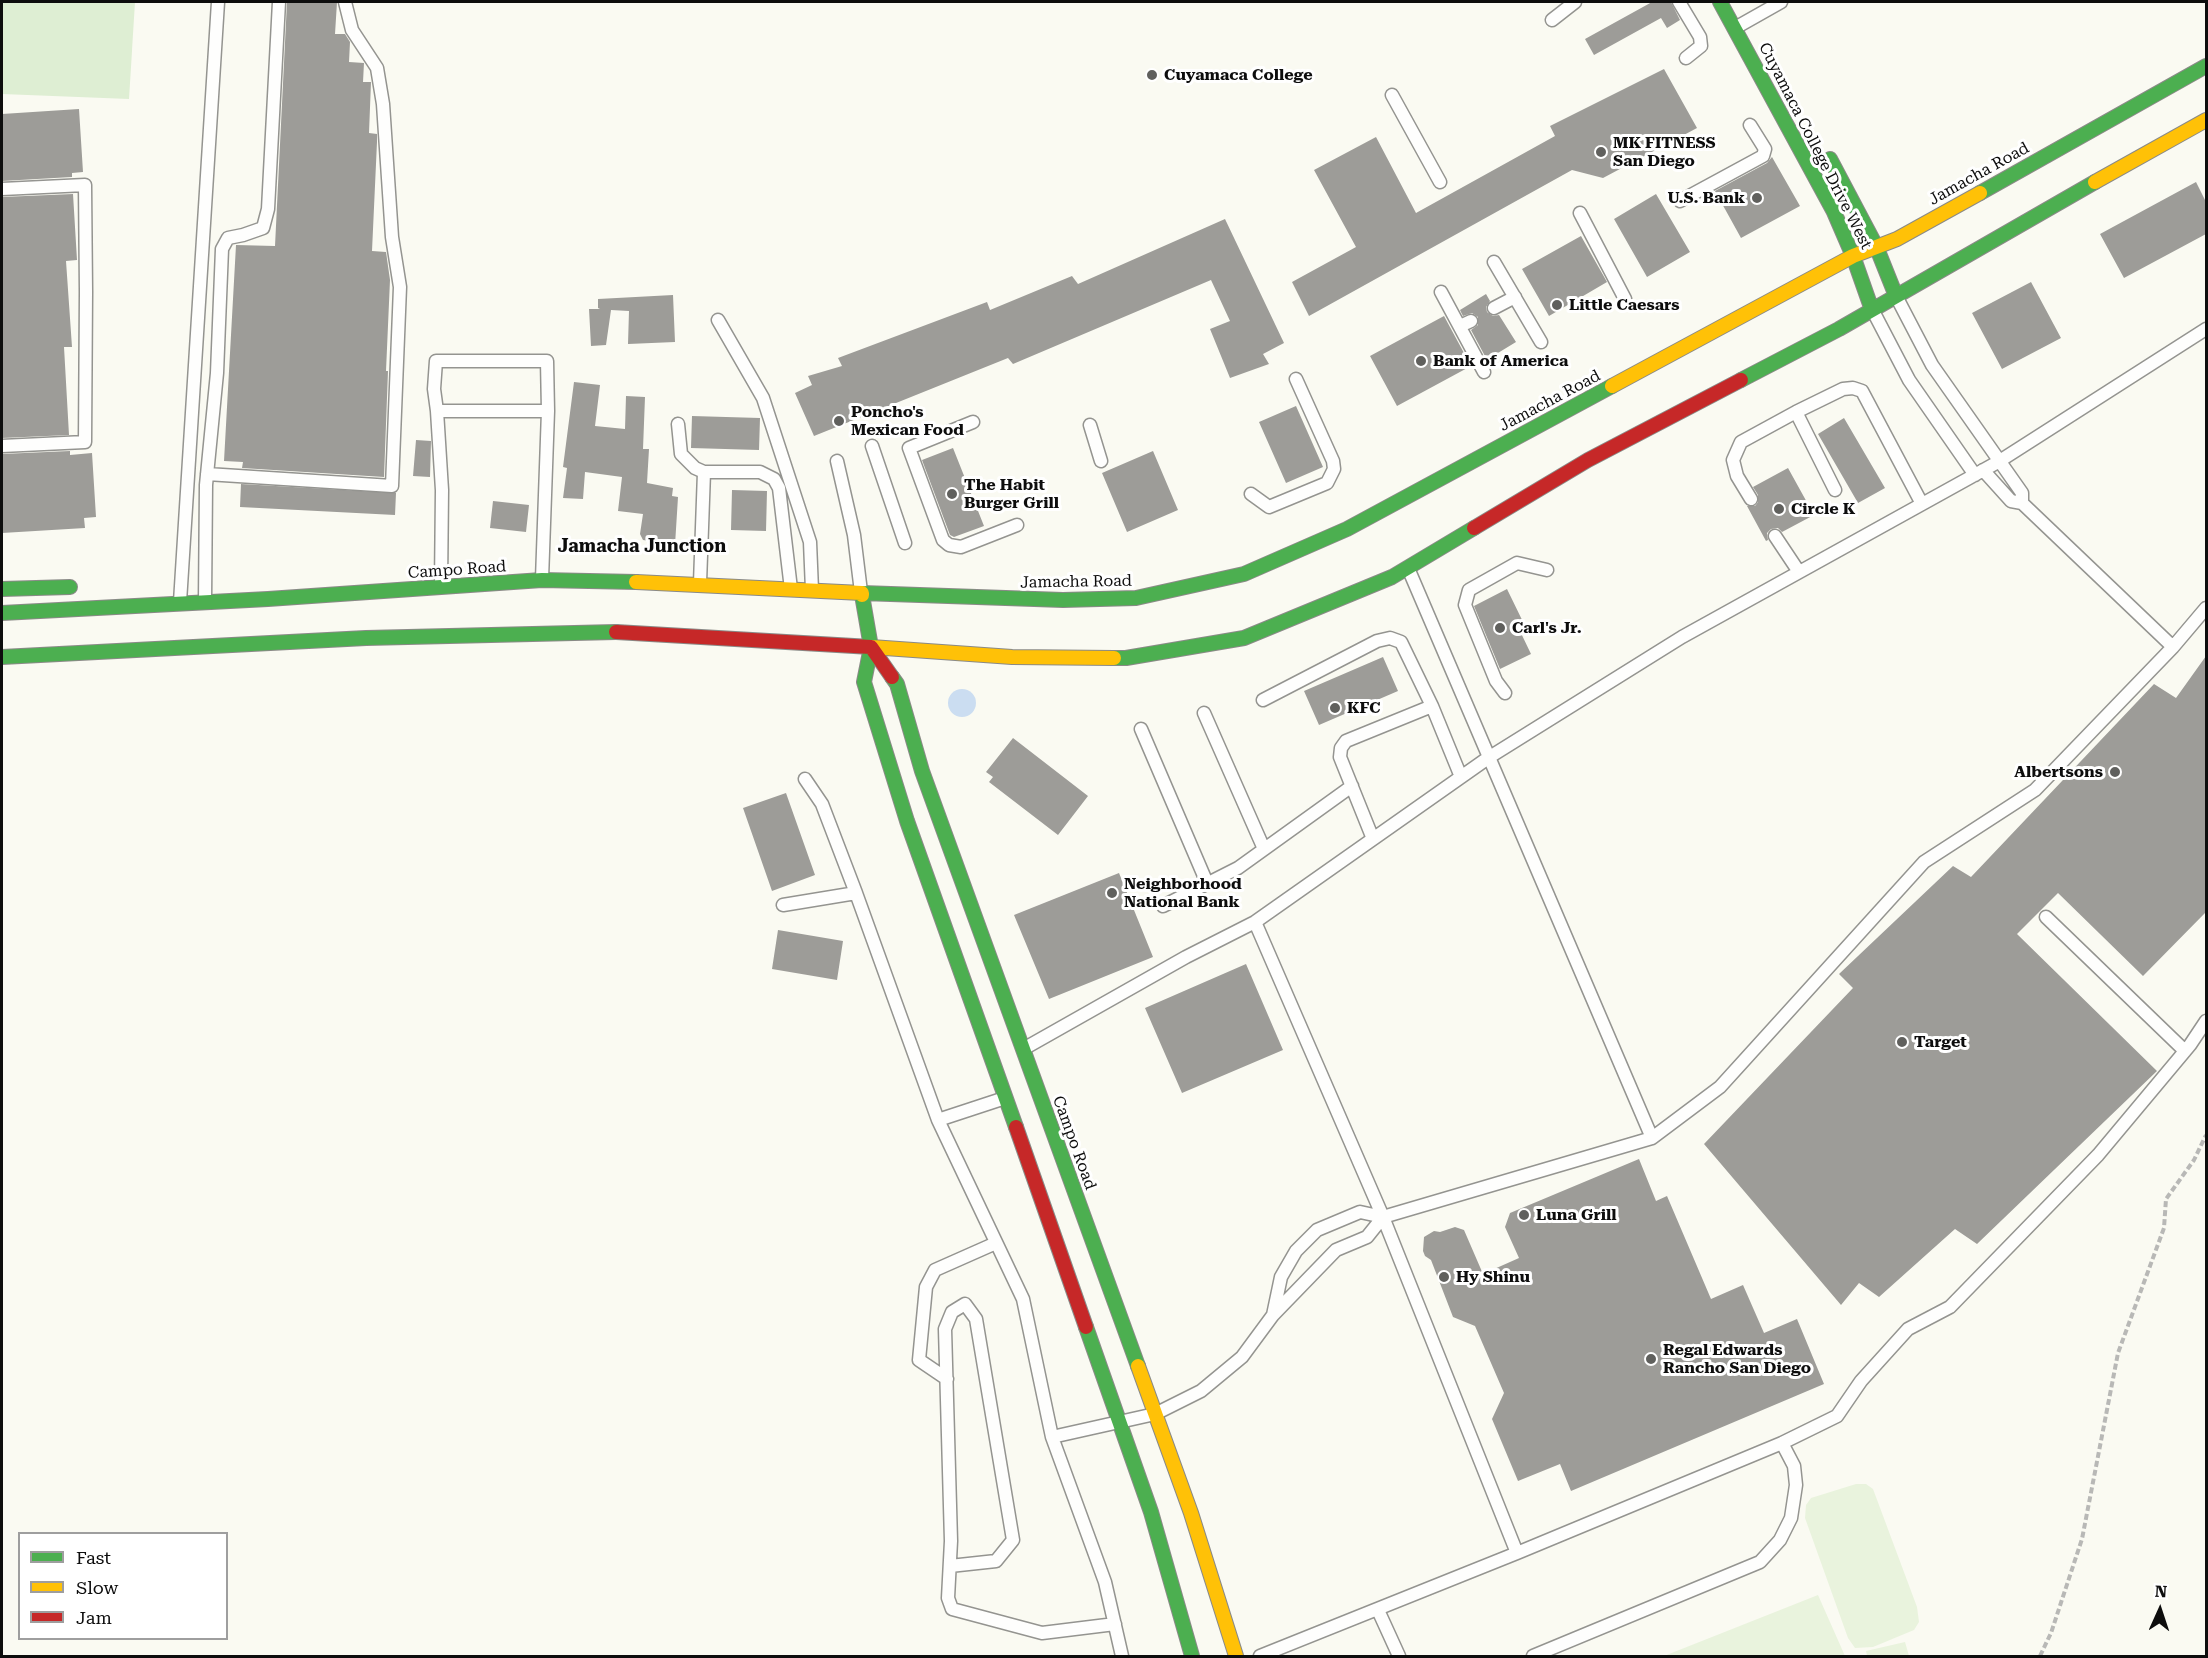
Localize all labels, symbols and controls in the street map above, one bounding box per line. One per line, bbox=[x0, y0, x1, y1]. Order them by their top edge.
street label: Cuyamaca College Drive West bbox=[1754, 39, 1876, 253]
place label: Cuyamaca College bbox=[1164, 65, 1313, 85]
marker: Cuyamaca College bbox=[1145, 68, 1159, 82]
place label: MK FITNESS San Diego bbox=[1613, 133, 1716, 171]
street label: Jamacha Road bbox=[1925, 139, 2033, 209]
marker: MK FITNESS San Diego bbox=[1594, 145, 1608, 159]
place label: U.S. Bank bbox=[1667, 188, 1745, 208]
marker: U.S. Bank bbox=[1750, 191, 1764, 205]
place label: Little Caesars bbox=[1569, 295, 1680, 315]
marker: Little Caesars bbox=[1550, 298, 1564, 312]
place label: Bank of America bbox=[1433, 351, 1568, 371]
marker: Bank of America bbox=[1414, 354, 1428, 368]
street label: Jamacha Road bbox=[1496, 366, 1604, 436]
place label: Poncho's Mexican Food bbox=[851, 402, 964, 440]
marker: Poncho's Mexican Food bbox=[832, 414, 846, 428]
place label: The Habit Burger Grill bbox=[964, 475, 1059, 513]
marker: The Habit Burger Grill bbox=[945, 487, 959, 501]
place label: Circle K bbox=[1791, 499, 1855, 519]
marker: Circle K bbox=[1772, 502, 1786, 516]
district label: Jamacha Junction bbox=[558, 536, 726, 558]
street label: Campo Road bbox=[407, 557, 507, 583]
street label: Jamacha Road bbox=[1020, 571, 1132, 593]
place label: Carl's Jr. bbox=[1512, 618, 1582, 638]
marker: Carl's Jr. bbox=[1493, 621, 1507, 635]
place label: KFC bbox=[1347, 698, 1380, 718]
marker: KFC bbox=[1328, 701, 1342, 715]
place label: Albertsons bbox=[2014, 762, 2103, 782]
marker: Albertsons bbox=[2108, 765, 2122, 779]
place label: Neighborhood National Bank bbox=[1124, 874, 1242, 912]
marker: Neighborhood National Bank bbox=[1105, 886, 1119, 900]
place label: Target bbox=[1914, 1032, 1967, 1052]
marker: Target bbox=[1895, 1035, 1909, 1049]
street label: Campo Road bbox=[1048, 1093, 1100, 1193]
place label: Luna Grill bbox=[1536, 1205, 1616, 1225]
marker: Luna Grill bbox=[1517, 1208, 1531, 1222]
place label: Hy Shinu bbox=[1456, 1267, 1530, 1287]
marker: Hy Shinu bbox=[1437, 1270, 1451, 1284]
place label: Regal Edwards Rancho San Diego bbox=[1663, 1340, 1811, 1378]
marker: Regal Edwards Rancho San Diego bbox=[1644, 1352, 1658, 1366]
legend bbox=[18, 1532, 228, 1640]
text: Fast bbox=[76, 1547, 111, 1568]
text: Slow bbox=[76, 1577, 118, 1598]
north arrow bbox=[2130, 1580, 2190, 1640]
text: N bbox=[2154, 1582, 2168, 1601]
text: Jam bbox=[76, 1607, 112, 1628]

